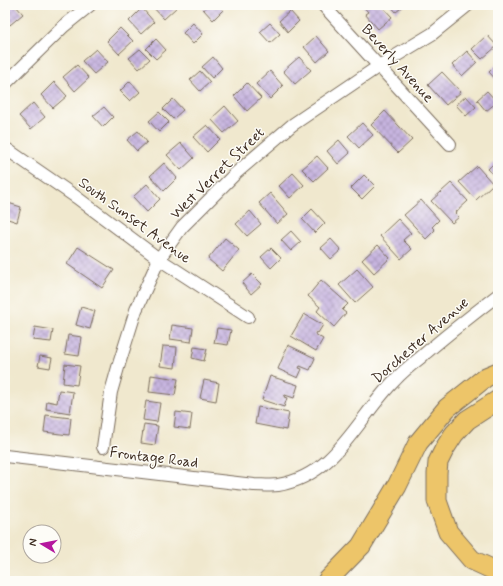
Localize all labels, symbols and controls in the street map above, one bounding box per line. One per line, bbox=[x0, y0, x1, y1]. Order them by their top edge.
street label: Beverly Avenue bbox=[357, 20, 438, 107]
street label: West Verret Street bbox=[166, 123, 270, 224]
street label: South Sunset Avenue bbox=[74, 173, 195, 268]
street label: Dorchester Avenue bbox=[368, 293, 474, 388]
street label: Frontage Road bbox=[108, 443, 199, 474]
north arrow bbox=[22, 524, 62, 564]
text: N bbox=[26, 538, 41, 547]

